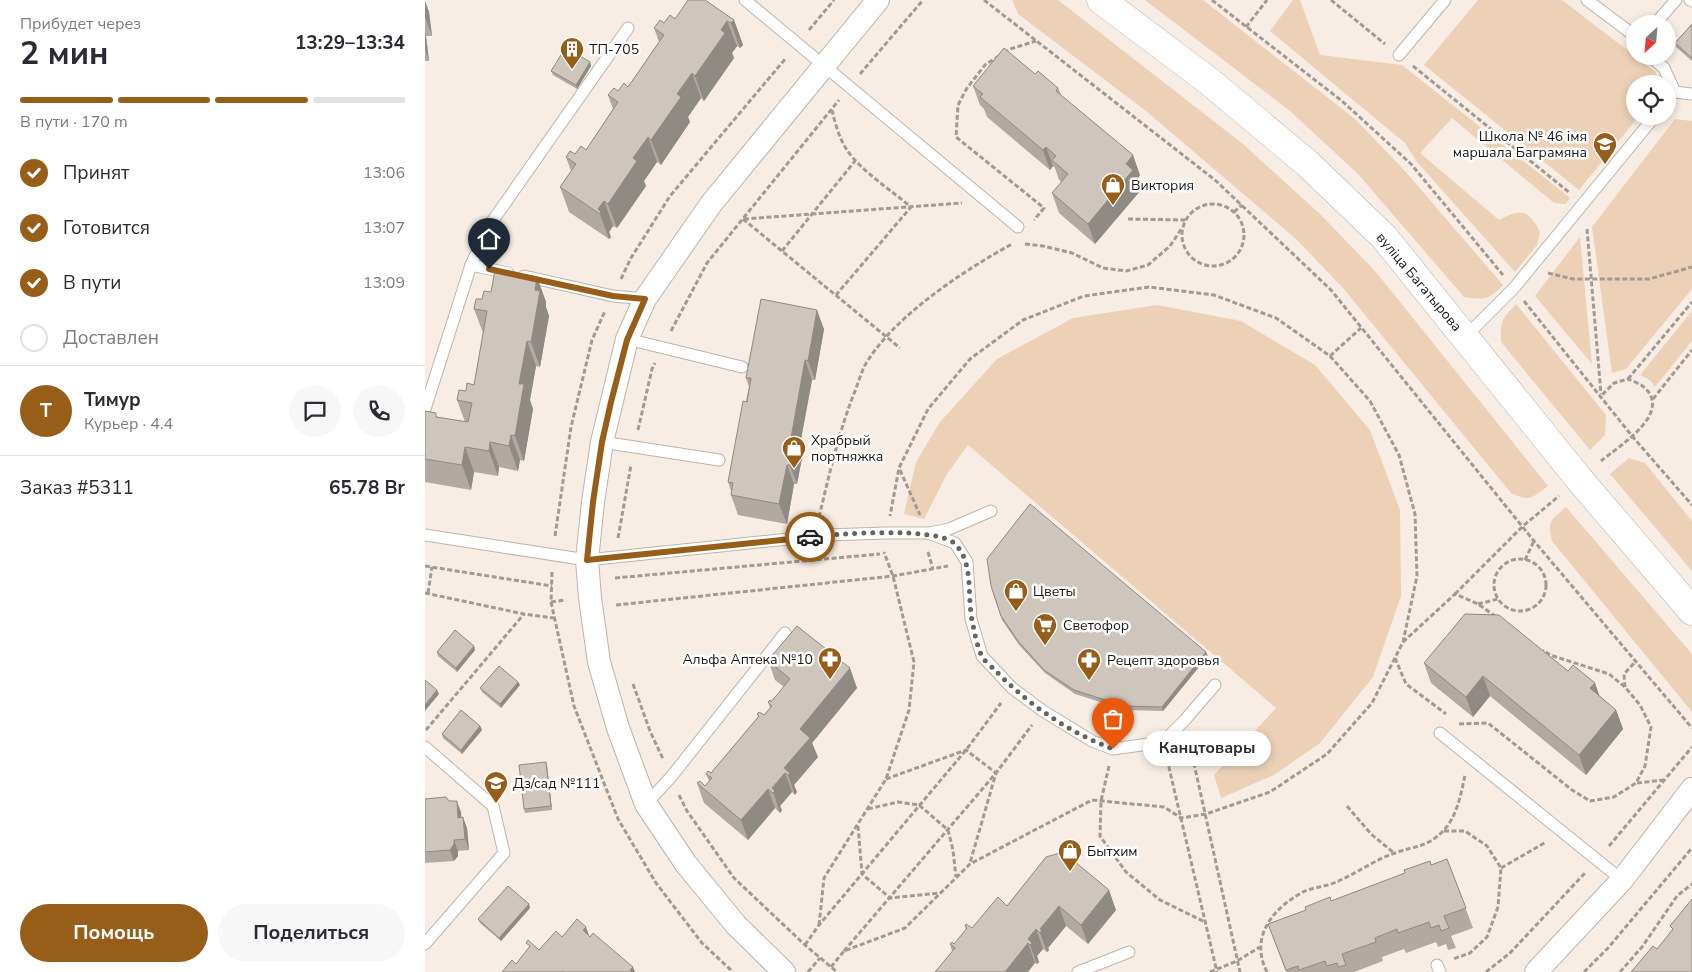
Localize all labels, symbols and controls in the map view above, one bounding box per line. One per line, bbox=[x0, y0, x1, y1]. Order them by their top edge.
text: Прибудет через bbox=[20, 13, 141, 35]
north arrow bbox=[1626, 15, 1676, 65]
map controls bbox=[1626, 15, 1676, 125]
text: 13:29–13:34 bbox=[295, 30, 405, 56]
text: 2 мин bbox=[20, 32, 109, 75]
building icon: ТП-705 bbox=[559, 36, 585, 70]
place label: ТП-705 bbox=[589, 40, 639, 59]
button: locate bbox=[1626, 75, 1676, 125]
text: В пути · 170 m bbox=[20, 111, 128, 133]
place label: Школа № 46 імя маршала Баграмяна bbox=[1453, 127, 1587, 162]
school or university icon: Школа № 46 імя маршала Баграмяна bbox=[1592, 131, 1618, 165]
icon: check bbox=[20, 159, 48, 187]
text: Принят bbox=[63, 160, 130, 186]
text: 13:06 bbox=[363, 162, 405, 184]
shop icon: Виктория bbox=[1100, 172, 1126, 206]
place label: Виктория bbox=[1131, 176, 1194, 195]
icon: check bbox=[20, 214, 48, 242]
text: Готовится bbox=[63, 215, 150, 241]
text: 13:07 bbox=[363, 217, 405, 239]
pin bbox=[468, 218, 510, 269]
icon: home bbox=[475, 225, 503, 253]
street label: вуліца Багатырова bbox=[1372, 228, 1466, 336]
icon: check bbox=[20, 269, 48, 297]
text: В пути bbox=[63, 270, 121, 296]
text: 13:09 bbox=[363, 272, 405, 294]
text: Доставлен bbox=[63, 325, 159, 351]
button: chat bbox=[289, 385, 341, 437]
button: phone bbox=[353, 385, 405, 437]
text: Тимур bbox=[84, 387, 141, 413]
text: Т bbox=[40, 398, 52, 424]
text: Курьер · 4.4 bbox=[84, 413, 173, 435]
place label: Храбрый портняжка bbox=[811, 431, 883, 466]
shop icon: Храбрый портняжка bbox=[781, 435, 807, 469]
text: Заказ #5311 bbox=[20, 475, 134, 501]
text: 65.78 Br bbox=[329, 475, 405, 501]
courier bbox=[785, 512, 835, 562]
icon: car bbox=[796, 523, 824, 551]
shop icon: Цветы bbox=[1003, 578, 1029, 612]
place label: Цветы bbox=[1033, 582, 1076, 601]
supermarket icon: Светофор bbox=[1032, 612, 1058, 646]
place label: Светофор bbox=[1063, 616, 1129, 635]
pharmacy icon: Альфа Аптека №10 bbox=[817, 646, 843, 680]
pharmacy icon: Рецепт здоровья bbox=[1076, 647, 1102, 681]
place label: Альфа Аптека №10 bbox=[682, 650, 813, 669]
place label: Рецепт здоровья bbox=[1107, 651, 1220, 670]
pin bbox=[1092, 698, 1134, 749]
icon: bag bbox=[1099, 705, 1127, 733]
callout: Канцтовары bbox=[1143, 732, 1271, 766]
text: Канцтовары bbox=[1159, 737, 1255, 759]
school or university icon: Дз/сад №111 bbox=[483, 770, 509, 804]
place label: Дз/сад №111 bbox=[513, 774, 600, 793]
shop icon: Бытхим bbox=[1057, 838, 1083, 872]
place label: Бытхим bbox=[1087, 842, 1138, 861]
button: Помощь bbox=[20, 904, 208, 962]
button: Поделиться bbox=[218, 904, 405, 962]

